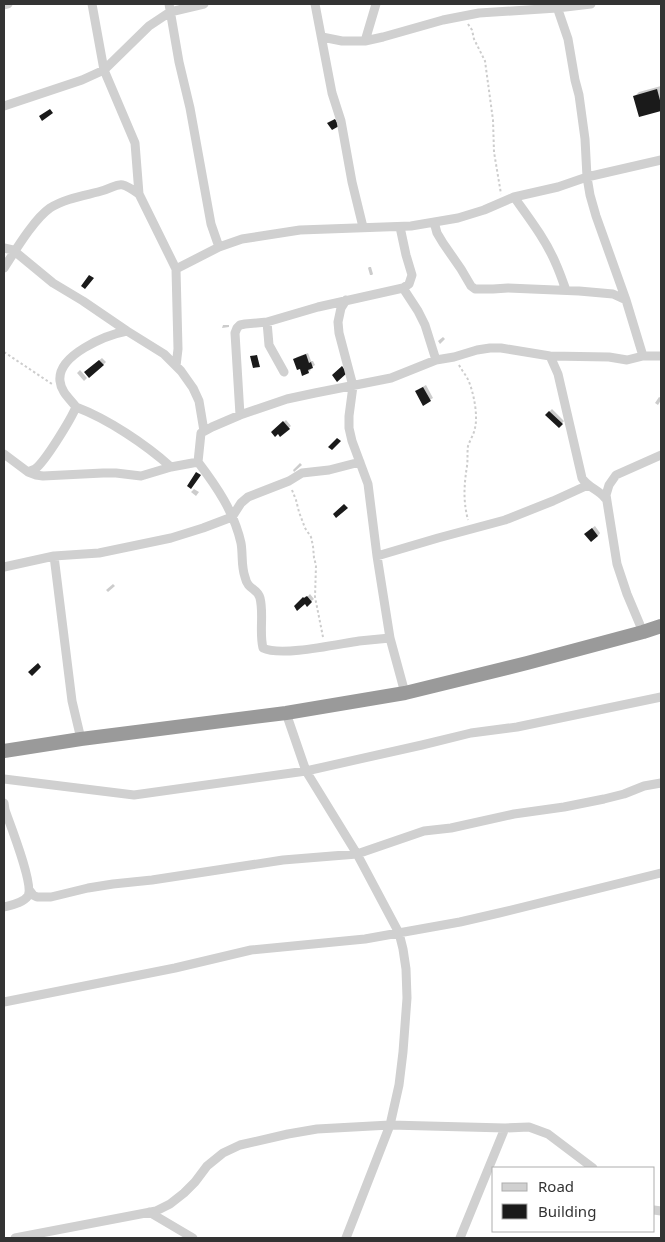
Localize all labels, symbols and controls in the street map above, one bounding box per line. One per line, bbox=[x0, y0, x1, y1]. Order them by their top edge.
legend bbox=[492, 1167, 655, 1232]
text: Road bbox=[538, 1176, 574, 1196]
text: Building bbox=[538, 1201, 596, 1221]

